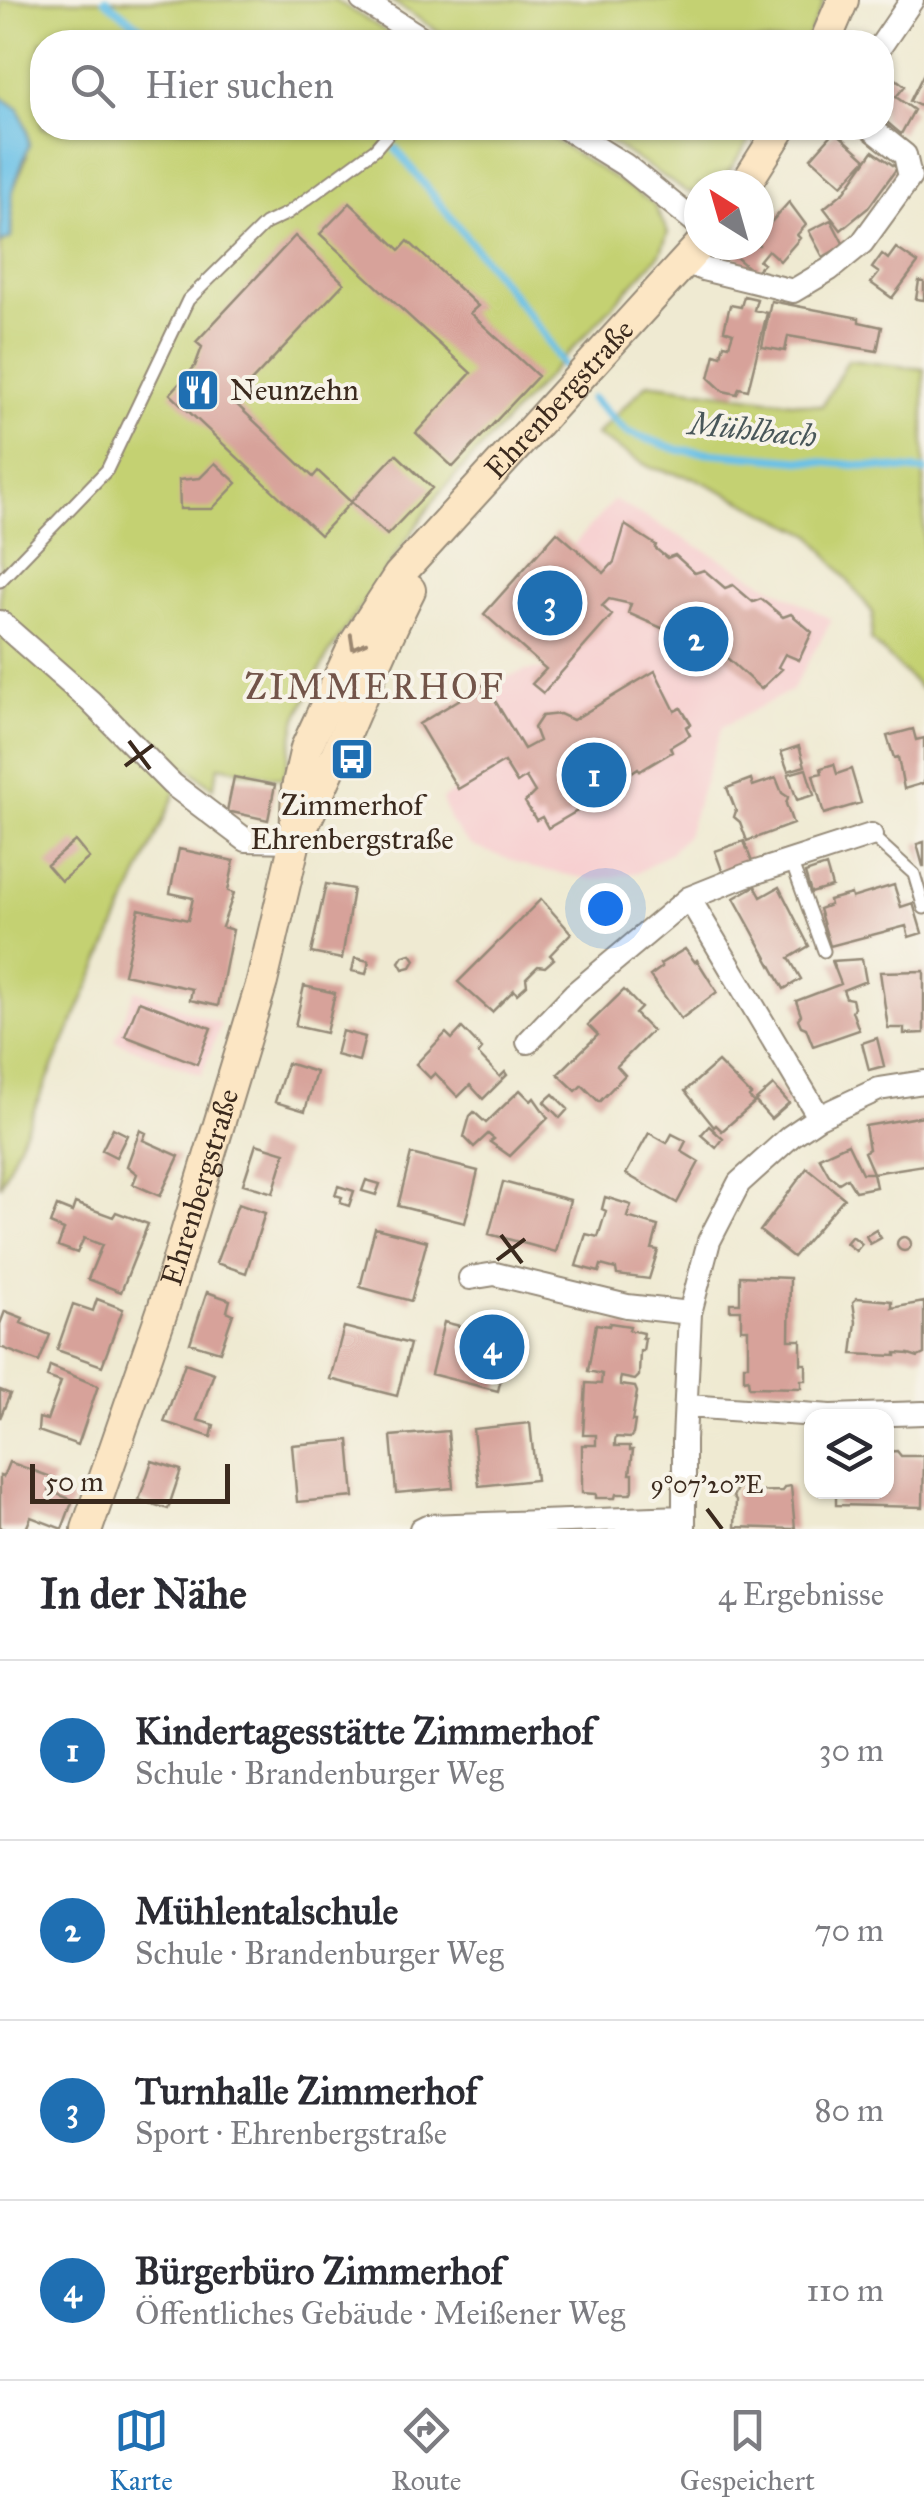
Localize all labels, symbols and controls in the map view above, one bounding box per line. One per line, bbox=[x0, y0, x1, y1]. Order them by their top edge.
search box bbox=[30, 30, 894, 140]
icon: search bbox=[65, 58, 120, 113]
text: Hier suchen bbox=[145, 62, 334, 108]
north arrow bbox=[684, 170, 774, 260]
street label: Ehrenbergstraße bbox=[477, 312, 641, 487]
restaurant icon: Neunzehn bbox=[175, 367, 221, 413]
place label: Neunzehn bbox=[230, 372, 359, 408]
water label: Mühlbach bbox=[684, 404, 819, 456]
pin: 3 bbox=[518, 566, 582, 640]
pin: 2 bbox=[664, 602, 728, 676]
one-way arrow bbox=[349, 632, 369, 650]
district label: ZIMMERHOF bbox=[245, 666, 505, 709]
bus stop icon: Zimmerhof Ehrenbergstraße bbox=[329, 736, 375, 782]
pin: 1 bbox=[562, 738, 626, 812]
place label: Zimmerhof Ehrenbergstraße bbox=[250, 787, 454, 857]
your location bbox=[580, 883, 631, 934]
street label: Ehrenbergstraße bbox=[153, 1085, 247, 1290]
pin: 4 bbox=[460, 1310, 524, 1384]
map controls bbox=[804, 1409, 894, 1499]
button: layers bbox=[804, 1409, 894, 1499]
scale bar bbox=[30, 1459, 230, 1504]
text: 50 m bbox=[45, 1464, 104, 1499]
text: 9°07'20"E bbox=[650, 1469, 764, 1500]
text: In der Nähe bbox=[40, 1568, 247, 1620]
text: 4 Ergebnisse bbox=[718, 1575, 884, 1614]
text: Kindertagesstätte Zimmerhof bbox=[135, 1708, 594, 1754]
text: 1 bbox=[66, 1731, 79, 1770]
text: 30 m bbox=[819, 1731, 884, 1770]
text: Schule · Brandenburger Weg bbox=[135, 1754, 504, 1793]
text: Mühlentalschule bbox=[135, 1888, 398, 1934]
text: 2 bbox=[65, 1911, 80, 1950]
text: 70 m bbox=[815, 1911, 884, 1950]
text: Schule · Brandenburger Weg bbox=[135, 1934, 504, 1973]
text: Turnhalle Zimmerhof bbox=[135, 2068, 478, 2114]
text: 3 bbox=[66, 2091, 79, 2130]
text: 80 m bbox=[815, 2091, 884, 2130]
text: Sport · Ehrenbergstraße bbox=[135, 2114, 447, 2153]
text: Bürgerbüro Zimmerhof bbox=[135, 2248, 503, 2294]
text: 4 bbox=[64, 2271, 81, 2310]
text: 110 m bbox=[806, 2271, 884, 2310]
text: Öffentliches Gebäude · Meißener Weg bbox=[135, 2294, 625, 2333]
tab: Karte bbox=[109, 2403, 173, 2498]
tab: Route bbox=[391, 2403, 462, 2498]
tab: Gespeichert bbox=[680, 2403, 815, 2498]

